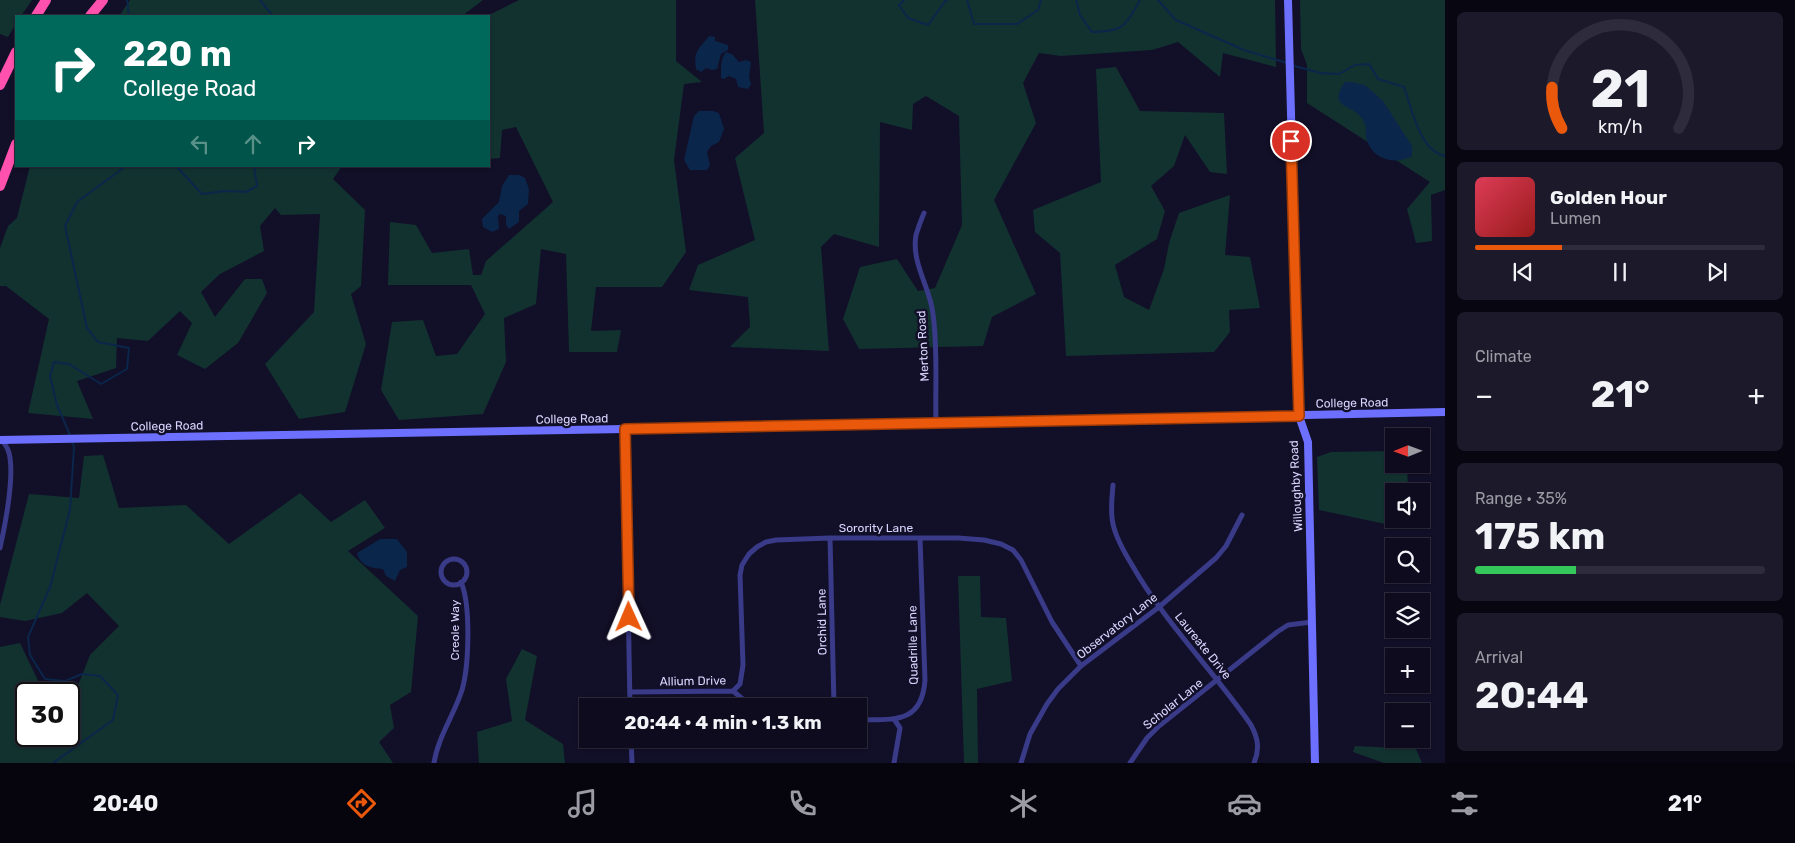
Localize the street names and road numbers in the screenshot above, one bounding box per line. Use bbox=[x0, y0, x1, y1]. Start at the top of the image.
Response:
street label: Merton Road bbox=[914, 310, 932, 382]
street label: College Road bbox=[1316, 395, 1388, 411]
street label: College Road bbox=[536, 411, 608, 427]
street label: College Road bbox=[131, 418, 203, 434]
street label: Willoughby Road bbox=[1287, 440, 1305, 532]
street label: Sorority Lane bbox=[839, 521, 914, 535]
street label: Orchid Lane bbox=[814, 588, 830, 656]
street label: Observatory Lane bbox=[1074, 590, 1160, 662]
street label: Creole Way bbox=[448, 599, 462, 660]
street label: Quadrille Lane bbox=[905, 605, 921, 685]
street label: Laureate Drive bbox=[1172, 610, 1234, 682]
street label: Allium Drive bbox=[660, 673, 727, 689]
street label: Scholar Lane bbox=[1140, 676, 1206, 732]

